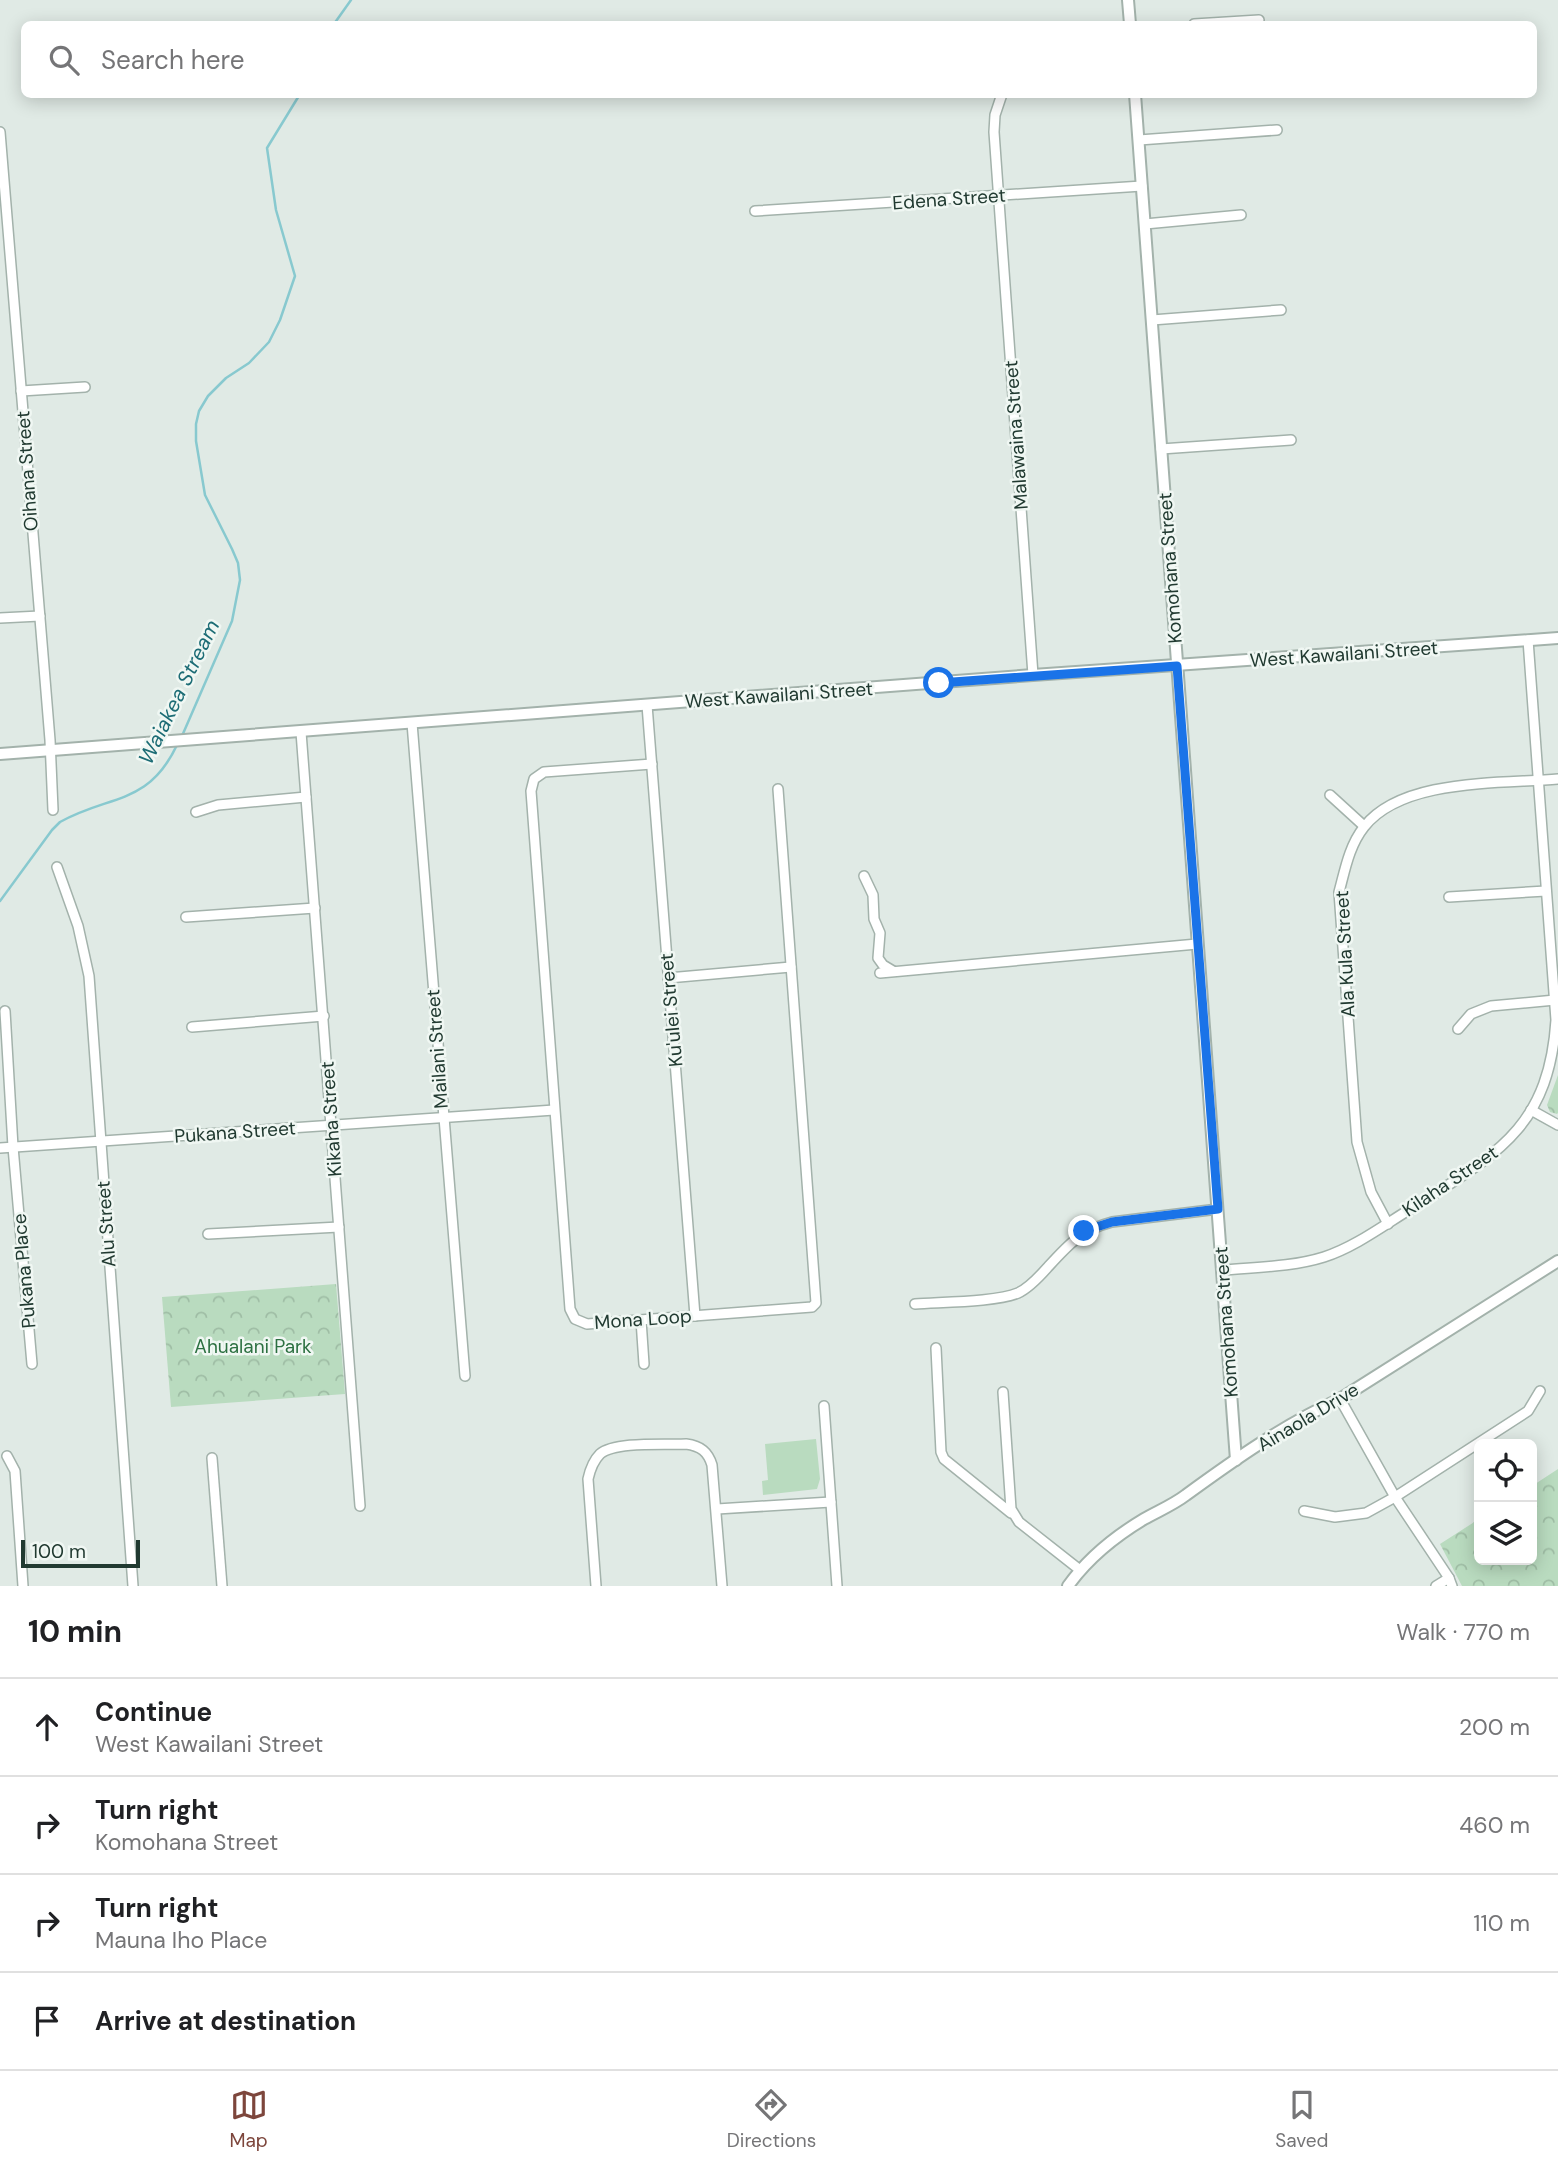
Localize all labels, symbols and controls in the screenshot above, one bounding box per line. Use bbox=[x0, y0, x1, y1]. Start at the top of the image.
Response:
search box bbox=[21, 21, 1537, 98]
icon: search bbox=[45, 41, 83, 79]
text: Search here bbox=[101, 43, 244, 77]
street label: Edena Street bbox=[891, 183, 1007, 215]
street label: Malawaina Street bbox=[998, 359, 1034, 511]
street label: Oihana Street bbox=[10, 410, 44, 532]
street label: Komohana Street bbox=[1152, 492, 1188, 644]
water label: Waiakea Stream bbox=[132, 615, 226, 769]
street label: West Kawailani Street bbox=[1249, 635, 1439, 673]
route start bbox=[923, 667, 954, 698]
street label: West Kawailani Street bbox=[684, 676, 874, 714]
street label: Ala Kula Street bbox=[1329, 890, 1361, 1018]
street label: Ku'ulei Street bbox=[654, 952, 688, 1068]
street label: Mailani Street bbox=[420, 988, 454, 1110]
street label: Kikaha Street bbox=[314, 1060, 348, 1178]
street label: Pukana Street bbox=[173, 1115, 297, 1149]
street label: Kilaha Street bbox=[1397, 1140, 1503, 1222]
street label: Alu Street bbox=[91, 1180, 121, 1268]
street label: Pukana Place bbox=[7, 1212, 41, 1330]
route end bbox=[1068, 1215, 1099, 1246]
street label: Komohana Street bbox=[1208, 1246, 1244, 1398]
street label: Mona Loop bbox=[593, 1303, 693, 1335]
park label: Ahualani Park bbox=[194, 1334, 312, 1359]
street label: Ainaola Drive bbox=[1253, 1377, 1363, 1457]
map controls bbox=[1474, 1439, 1537, 1565]
button: locate bbox=[1474, 1439, 1537, 1502]
button: layers bbox=[1474, 1502, 1537, 1565]
scale bar bbox=[21, 1537, 140, 1569]
text: 100 m bbox=[32, 1539, 86, 1564]
text: 10 min bbox=[28, 1612, 122, 1651]
text: Walk · 770 m bbox=[1396, 1617, 1530, 1647]
text: Continue bbox=[95, 1695, 212, 1729]
icon: ahead bbox=[28, 1708, 66, 1746]
text: 200 m bbox=[1459, 1712, 1530, 1742]
text: West Kawailani Street bbox=[95, 1729, 323, 1759]
text: Turn right bbox=[95, 1793, 219, 1827]
icon: right bbox=[28, 1806, 66, 1844]
text: 460 m bbox=[1459, 1810, 1530, 1840]
text: Komohana Street bbox=[95, 1827, 278, 1857]
text: Turn right bbox=[95, 1891, 219, 1925]
icon: right bbox=[28, 1904, 66, 1942]
text: 110 m bbox=[1473, 1908, 1530, 1938]
text: Mauna Iho Place bbox=[95, 1925, 267, 1955]
icon: arrive bbox=[28, 2002, 66, 2040]
text: Arrive at destination bbox=[95, 2004, 356, 2038]
tab: Map bbox=[230, 2086, 268, 2153]
tab: Directions bbox=[727, 2086, 816, 2153]
tab: Saved bbox=[1275, 2086, 1328, 2153]

